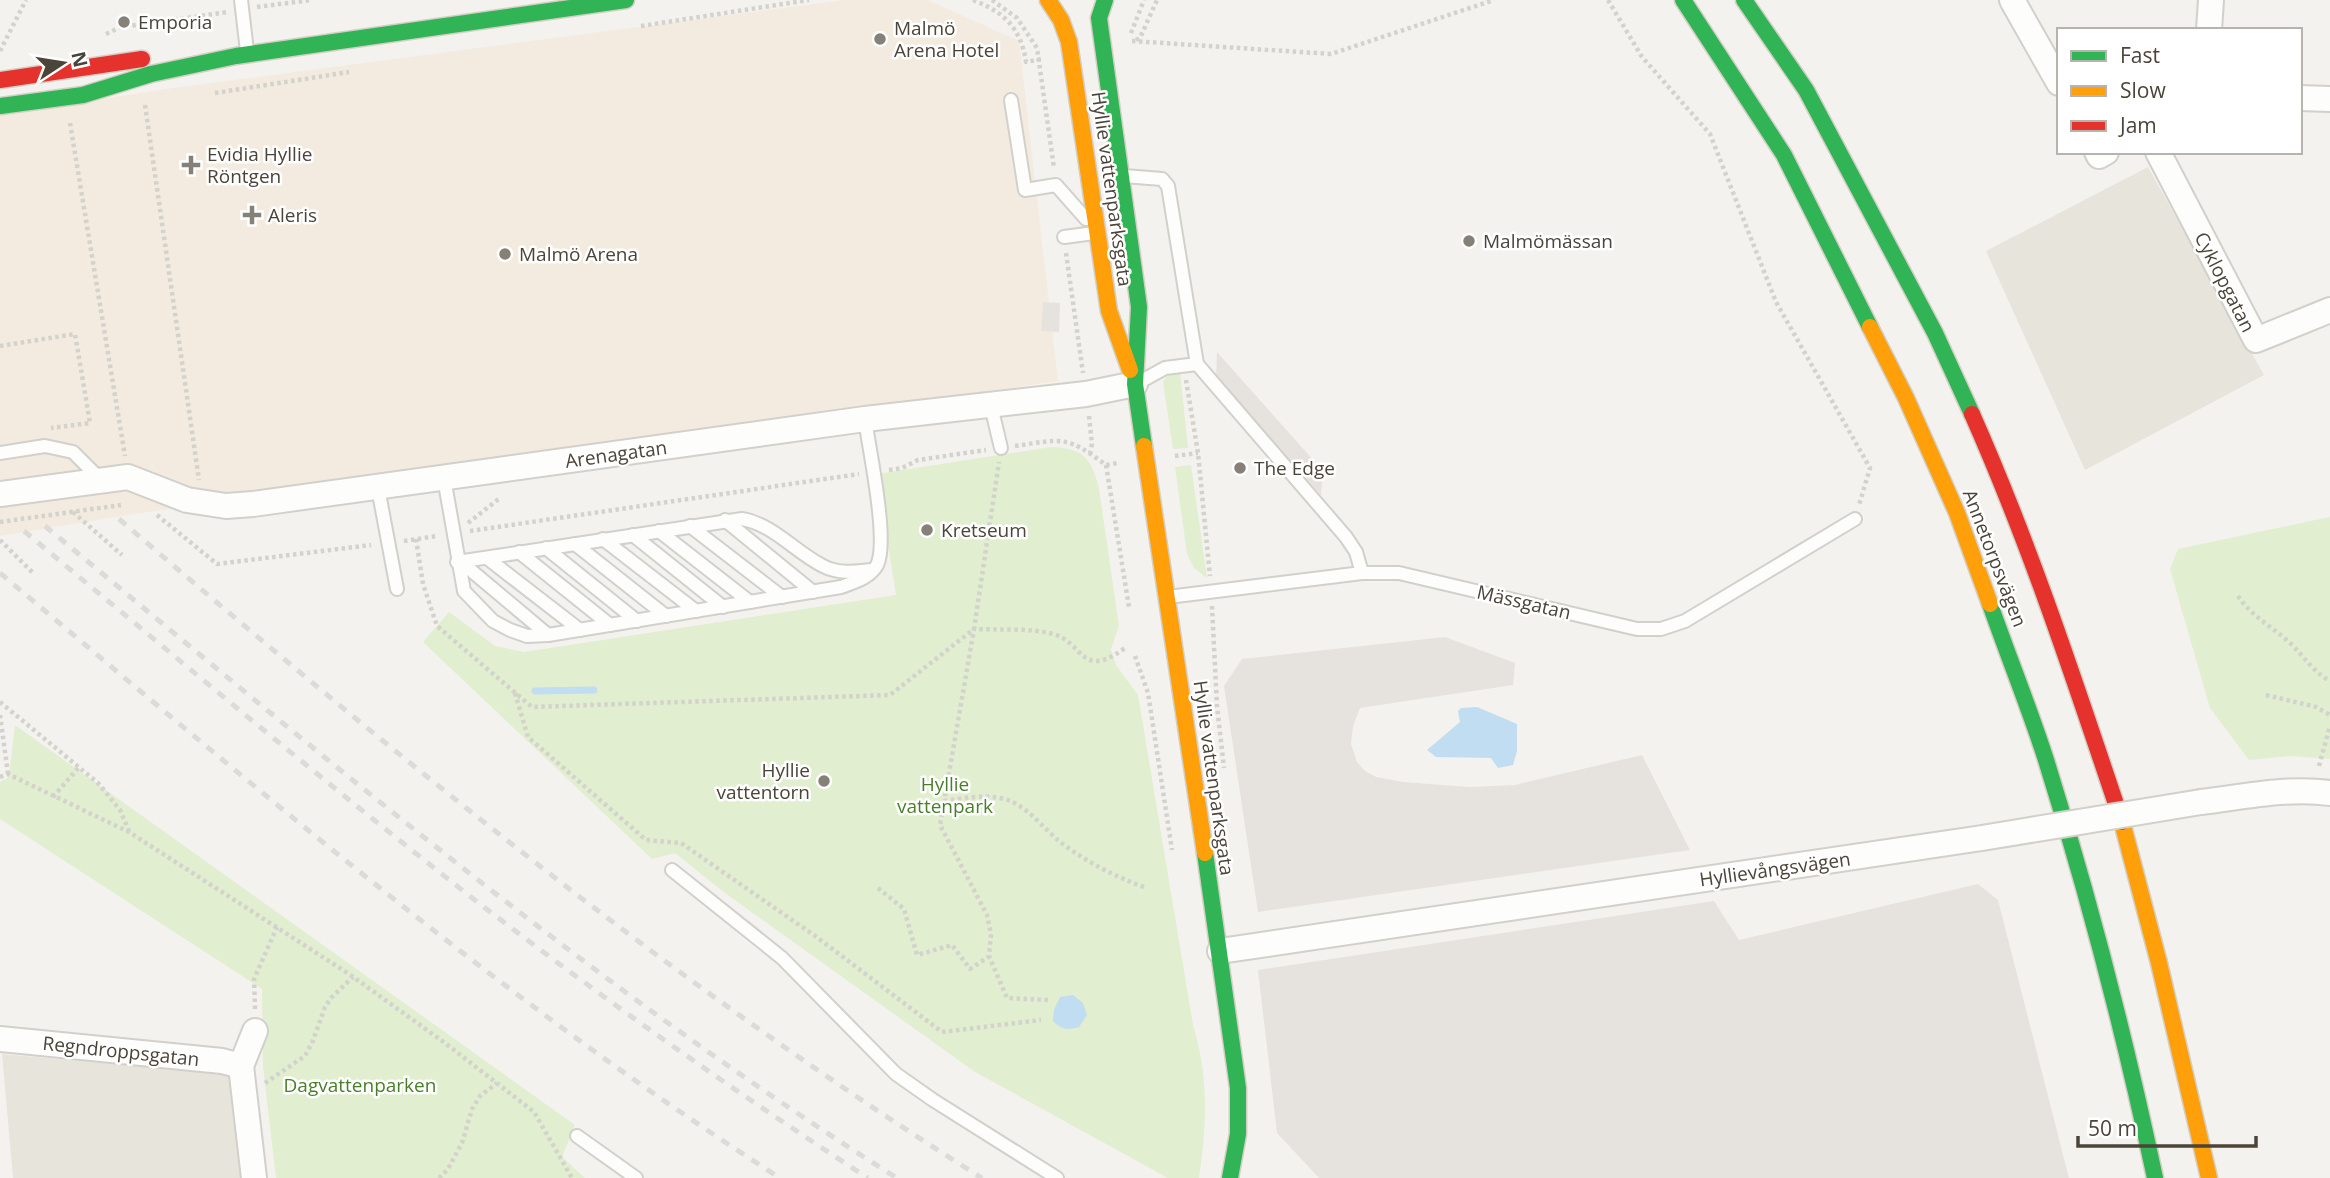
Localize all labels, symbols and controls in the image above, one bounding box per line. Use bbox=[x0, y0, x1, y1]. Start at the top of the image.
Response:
place label: Emporia bbox=[138, 9, 212, 35]
marker: Emporia bbox=[116, 14, 132, 30]
place label: Malmö Arena Hotel bbox=[894, 15, 999, 63]
north arrow bbox=[28, 28, 98, 98]
legend bbox=[2057, 28, 2302, 154]
marker: Malmö Arena Hotel bbox=[872, 31, 888, 47]
text: Fast bbox=[2120, 41, 2160, 69]
text: N bbox=[65, 49, 94, 70]
text: Slow bbox=[2120, 76, 2166, 104]
street label: Hyllie vattenparksgata bbox=[1085, 90, 1139, 288]
text: Jam bbox=[2118, 111, 2157, 139]
place label: Evidia Hyllie Röntgen bbox=[207, 141, 312, 189]
marker: Evidia Hyllie Röntgen bbox=[181, 155, 201, 175]
place label: Aleris bbox=[268, 202, 317, 228]
marker: Aleris bbox=[242, 205, 262, 225]
street label: Cyklopgatan bbox=[2189, 227, 2261, 337]
place label: Malmömässan bbox=[1483, 228, 1613, 254]
marker: Malmömässan bbox=[1461, 233, 1477, 249]
place label: Malmö Arena bbox=[519, 241, 638, 267]
marker: Malmö Arena bbox=[497, 246, 513, 262]
street label: Arenagatan bbox=[563, 434, 669, 474]
place label: The Edge bbox=[1254, 455, 1335, 481]
marker: The Edge bbox=[1232, 460, 1248, 476]
street label: Annetorpsvägen bbox=[1957, 486, 2033, 630]
place label: Kretseum bbox=[941, 517, 1027, 543]
marker: Kretseum bbox=[919, 522, 935, 538]
street label: Mässgatan bbox=[1474, 579, 1574, 625]
street label: Hyllie vattenparksgata bbox=[1187, 679, 1241, 877]
place label: Hyllie vattentorn bbox=[716, 757, 810, 805]
park label: Hyllie vattenpark bbox=[897, 771, 993, 819]
marker: Hyllie vattentorn bbox=[816, 773, 832, 789]
street label: Hyllievångsvägen bbox=[1698, 846, 1852, 892]
street label: Regndroppsgatan bbox=[41, 1030, 201, 1072]
park label: Dagvattenparken bbox=[284, 1072, 436, 1098]
scale bar bbox=[2078, 1104, 2256, 1148]
text: 50 m bbox=[2088, 1114, 2137, 1142]

